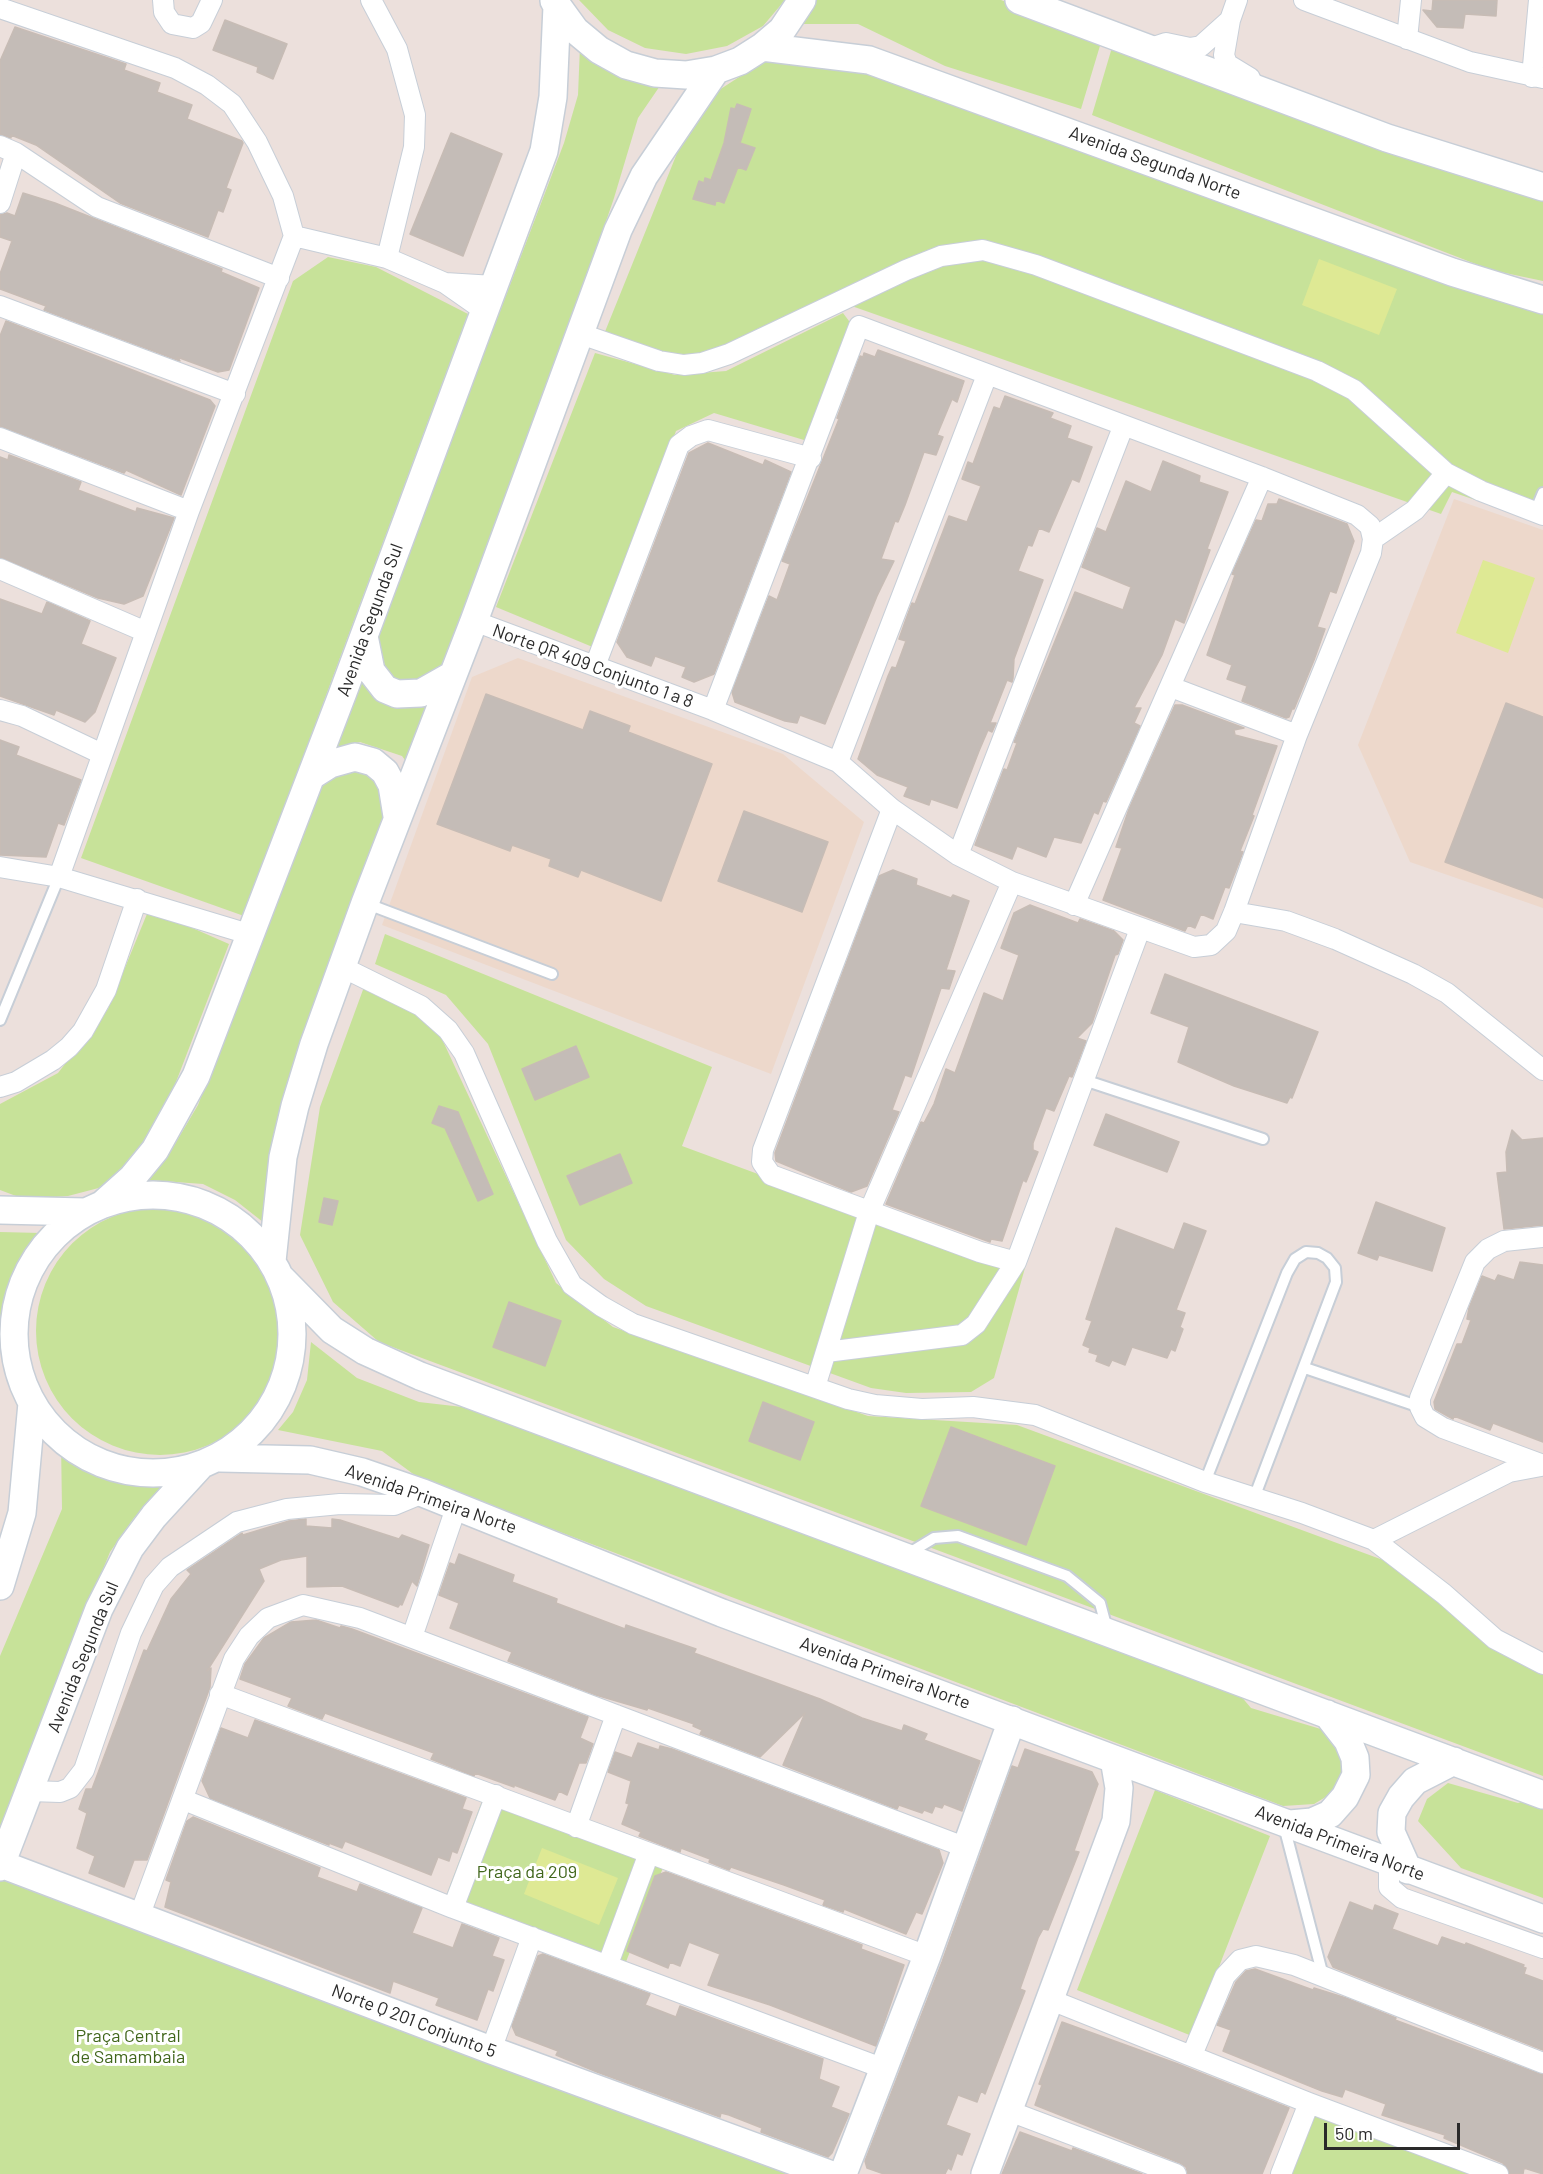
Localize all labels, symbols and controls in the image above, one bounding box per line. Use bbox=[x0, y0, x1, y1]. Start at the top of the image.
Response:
street label: Avenida Segunda Norte bbox=[1066, 122, 1244, 204]
street label: Avenida Segunda Sul bbox=[332, 541, 408, 699]
street label: Norte QR 409 Conjunto 1 a 8 bbox=[490, 620, 696, 712]
street label: Avenida Primeira Norte bbox=[342, 1460, 520, 1538]
street label: Avenida Segunda Sul bbox=[43, 1578, 123, 1736]
street label: Avenida Primeira Norte bbox=[797, 1632, 973, 1714]
street label: Avenida Primeira Norte bbox=[1252, 1801, 1428, 1885]
park label: Praça da 209 bbox=[477, 1861, 577, 1883]
street label: Norte Q 201 Conjunto 5 bbox=[329, 1980, 499, 2062]
park label: Praça Central de Samambaia bbox=[71, 2025, 185, 2068]
scale bar bbox=[1327, 2111, 1464, 2149]
text: 50 m bbox=[1335, 2122, 1373, 2144]

